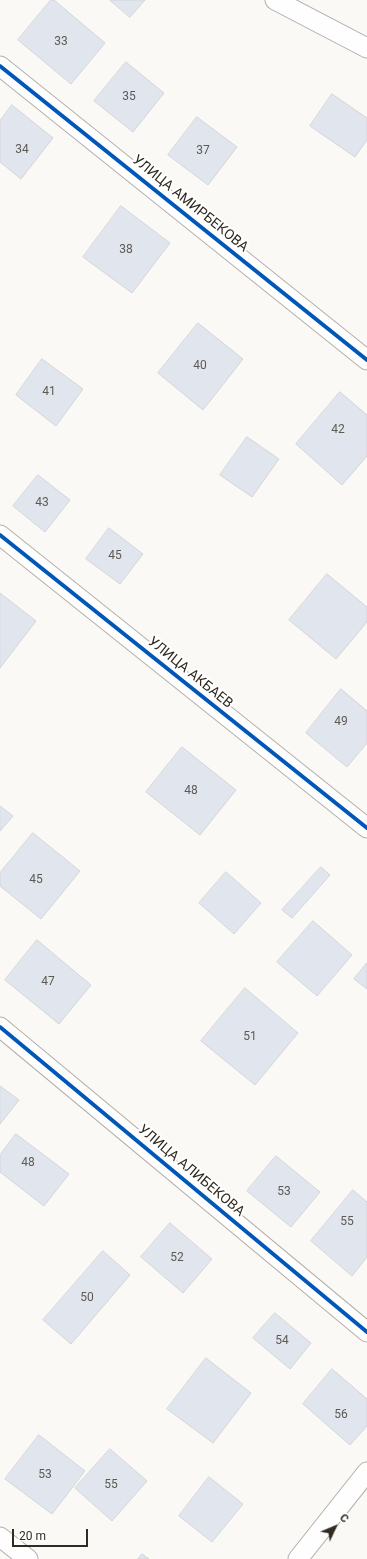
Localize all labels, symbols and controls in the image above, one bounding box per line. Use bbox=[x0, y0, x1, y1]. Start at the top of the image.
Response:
house number: 33 bbox=[54, 35, 68, 49]
house number: 35 bbox=[122, 90, 136, 104]
house number: 34 bbox=[15, 143, 29, 157]
house number: 37 bbox=[196, 144, 210, 158]
street label: УЛИЦА АМИРБЕКОВА bbox=[129, 152, 251, 256]
house number: 38 bbox=[119, 243, 133, 257]
house number: 40 bbox=[193, 359, 207, 373]
house number: 41 bbox=[42, 385, 56, 399]
house number: 42 bbox=[331, 423, 345, 437]
house number: 43 bbox=[35, 496, 49, 510]
house number: 45 bbox=[108, 549, 122, 563]
street label: УЛИЦА АКБАЕВ bbox=[144, 634, 236, 712]
house number: 49 bbox=[334, 715, 348, 729]
house number: 48 bbox=[184, 784, 198, 798]
house number: 45 bbox=[29, 873, 43, 887]
house number: 47 bbox=[41, 975, 55, 989]
house number: 51 bbox=[243, 1030, 257, 1044]
street label: УЛИЦА АЛИБЕКОВА bbox=[134, 1122, 248, 1220]
house number: 48 bbox=[21, 1156, 35, 1170]
house number: 53 bbox=[277, 1185, 291, 1199]
house number: 55 bbox=[340, 1215, 354, 1229]
house number: 52 bbox=[170, 1251, 184, 1265]
house number: 50 bbox=[80, 1291, 94, 1305]
house number: 54 bbox=[275, 1334, 289, 1348]
house number: 56 bbox=[334, 1408, 348, 1422]
house number: 53 bbox=[38, 1468, 52, 1482]
house number: 55 bbox=[104, 1478, 118, 1492]
north arrow bbox=[315, 1507, 355, 1547]
text: С bbox=[337, 1511, 351, 1525]
scale bar bbox=[14, 1521, 90, 1547]
text: 20 m bbox=[19, 1529, 46, 1543]

